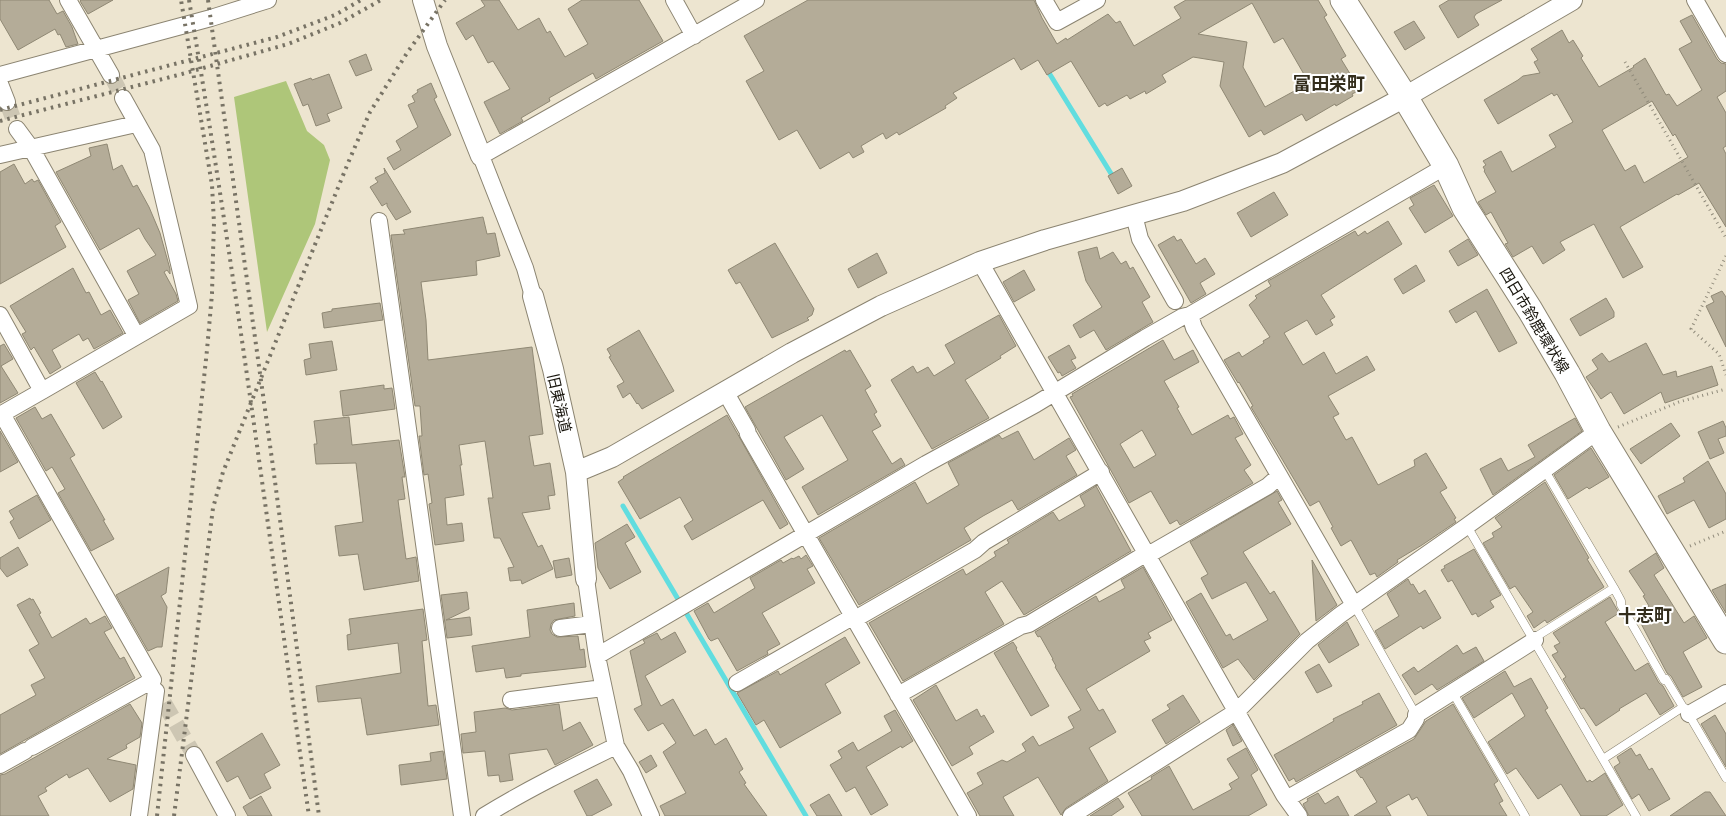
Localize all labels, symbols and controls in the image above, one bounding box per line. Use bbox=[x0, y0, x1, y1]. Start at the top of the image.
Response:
district label: 富田栄町 bbox=[1293, 71, 1365, 95]
street label: 四日市鈴鹿環状線 bbox=[1496, 263, 1574, 377]
street label: 旧東海道 bbox=[544, 372, 576, 434]
district label: 十志町 bbox=[1618, 603, 1672, 627]

